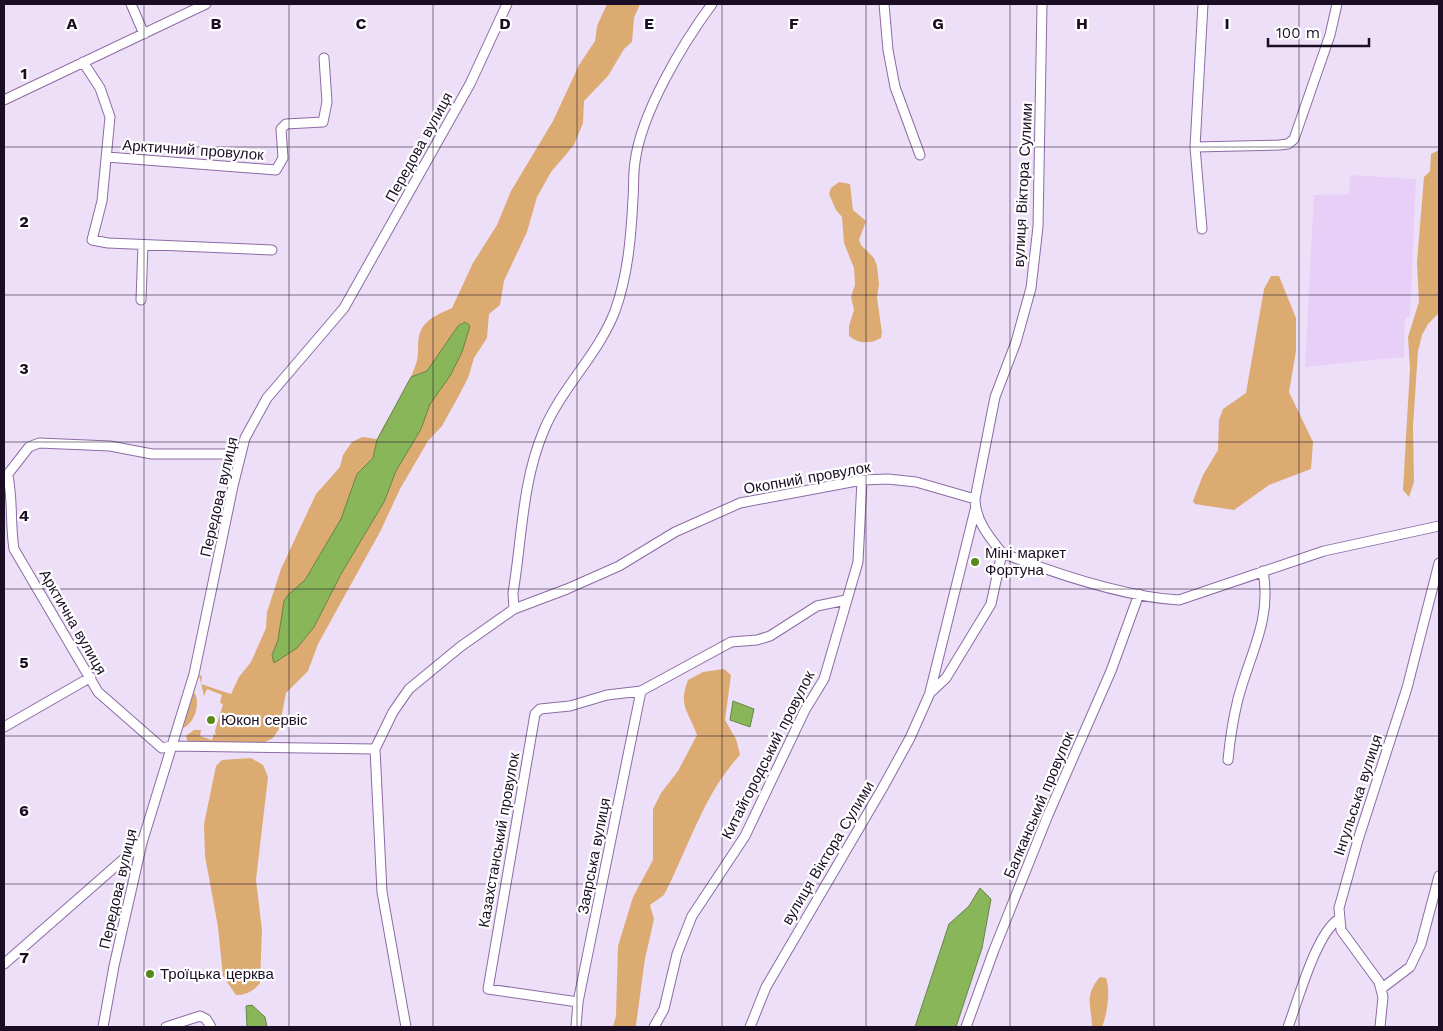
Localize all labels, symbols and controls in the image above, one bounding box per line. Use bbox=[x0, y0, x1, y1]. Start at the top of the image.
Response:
text: A bbox=[67, 14, 78, 33]
text: B bbox=[211, 14, 222, 33]
text: C bbox=[356, 14, 367, 33]
text: D bbox=[499, 14, 511, 33]
text: E bbox=[644, 14, 654, 33]
text: F bbox=[789, 14, 799, 33]
text: G bbox=[932, 14, 944, 33]
text: H bbox=[1076, 14, 1088, 33]
text: I bbox=[1224, 14, 1230, 33]
scale bar bbox=[1268, 15, 1369, 47]
text: 100 m bbox=[1276, 24, 1320, 42]
text: 1 bbox=[21, 64, 27, 83]
street label: Передова вулиця bbox=[381, 89, 457, 205]
street label: вулиця Віктора Сулими bbox=[1010, 102, 1036, 268]
street label: Арктичний провулок bbox=[122, 136, 265, 164]
text: 2 bbox=[19, 212, 29, 231]
text: 3 bbox=[19, 359, 29, 378]
street label: Передова вулиця bbox=[196, 435, 242, 559]
street label: Окопний провулок bbox=[742, 458, 872, 498]
text: 4 bbox=[19, 506, 29, 525]
place label: Міні маркет Фортуна bbox=[985, 544, 1066, 579]
marker: Міні маркет Фортуна bbox=[969, 556, 981, 568]
street label: Арктична вулиця bbox=[36, 566, 110, 678]
text: 5 bbox=[19, 653, 29, 672]
street label: Китайгородський провулок bbox=[718, 668, 819, 842]
place label: Юкон сервіс bbox=[221, 711, 308, 729]
marker: Юкон сервіс bbox=[205, 714, 217, 726]
street label: Балканський провулок bbox=[1000, 729, 1078, 881]
street label: Інгульська вулиця bbox=[1330, 732, 1386, 858]
street label: Казахстанський провулок bbox=[475, 751, 523, 929]
street label: вулиця Віктора Сулими bbox=[778, 778, 878, 928]
street label: Заярська вулиця bbox=[574, 796, 614, 916]
text: 6 bbox=[19, 801, 29, 820]
street label: Передова вулиця bbox=[95, 827, 141, 951]
text: 7 bbox=[19, 948, 29, 967]
place label: Троїцька церква bbox=[160, 965, 274, 983]
marker: Троїцька церква bbox=[144, 968, 156, 980]

